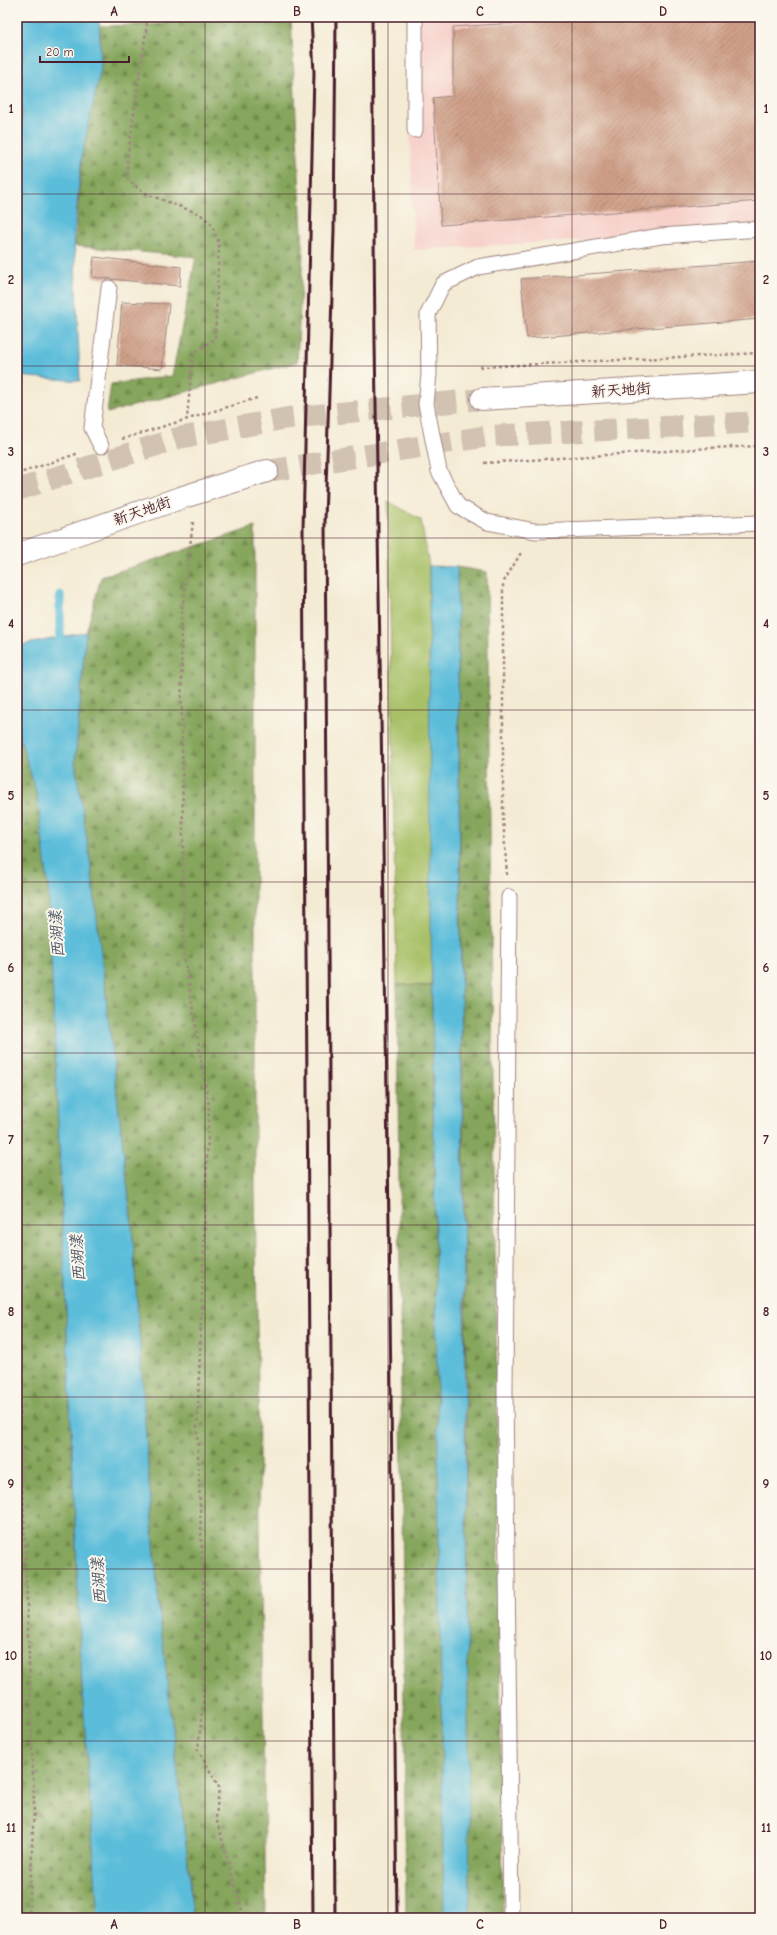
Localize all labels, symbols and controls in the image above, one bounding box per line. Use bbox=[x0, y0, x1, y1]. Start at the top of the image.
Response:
text: A bbox=[110, 4, 118, 19]
text: B bbox=[293, 4, 301, 19]
text: C bbox=[476, 4, 484, 19]
text: D bbox=[659, 4, 667, 19]
scale bar bbox=[40, 38, 129, 64]
text: 20 m bbox=[46, 45, 74, 59]
text: 1 bbox=[8, 101, 14, 116]
text: 1 bbox=[763, 101, 769, 116]
text: 2 bbox=[8, 272, 14, 287]
text: 2 bbox=[763, 272, 769, 287]
street label: 新天地街 bbox=[590, 379, 652, 401]
text: 3 bbox=[8, 444, 14, 459]
text: 3 bbox=[763, 444, 769, 459]
street label: 新天地街 bbox=[111, 493, 173, 529]
text: 4 bbox=[8, 616, 14, 631]
text: 4 bbox=[763, 616, 769, 631]
text: 5 bbox=[8, 788, 15, 803]
text: 5 bbox=[763, 788, 770, 803]
water label: 西湖漾 bbox=[46, 908, 68, 959]
text: 6 bbox=[8, 960, 15, 975]
text: 6 bbox=[763, 960, 770, 975]
text: 7 bbox=[8, 1132, 14, 1147]
text: 7 bbox=[763, 1132, 769, 1147]
water label: 西湖漾 bbox=[67, 1232, 89, 1283]
text: 8 bbox=[8, 1304, 14, 1319]
text: 8 bbox=[763, 1304, 769, 1319]
text: 9 bbox=[8, 1476, 15, 1491]
text: 9 bbox=[763, 1476, 770, 1491]
water label: 西湖漾 bbox=[88, 1555, 110, 1606]
text: 10 bbox=[5, 1648, 17, 1663]
text: 10 bbox=[760, 1648, 772, 1663]
text: 11 bbox=[6, 1820, 16, 1835]
text: 11 bbox=[761, 1820, 771, 1835]
text: A bbox=[110, 1917, 118, 1932]
text: B bbox=[293, 1917, 301, 1932]
text: C bbox=[476, 1917, 484, 1932]
text: D bbox=[659, 1917, 667, 1932]

